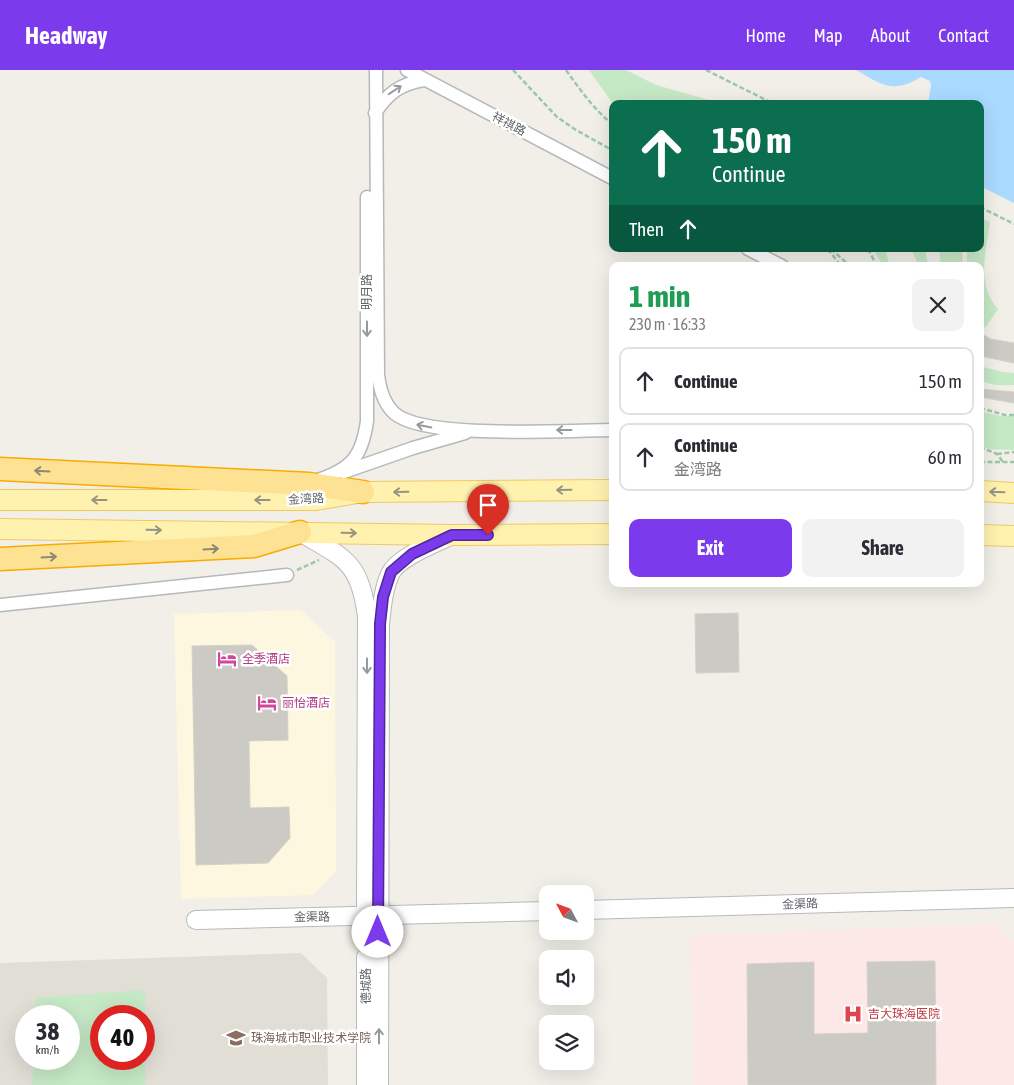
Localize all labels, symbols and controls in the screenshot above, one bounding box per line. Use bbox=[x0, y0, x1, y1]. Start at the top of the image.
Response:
text: Headway bbox=[25, 22, 108, 49]
text: Home bbox=[746, 25, 786, 46]
text: Map bbox=[814, 25, 843, 46]
text: About bbox=[871, 25, 910, 46]
text: Contact bbox=[938, 25, 989, 46]
one-way arrow bbox=[388, 85, 402, 95]
street label: 祥祺路 bbox=[490, 109, 528, 139]
icon: ahead bbox=[629, 120, 694, 185]
text: 150 m bbox=[712, 120, 791, 160]
text: Continue bbox=[712, 161, 786, 187]
icon: ahead bbox=[674, 215, 702, 243]
text: Then bbox=[629, 218, 664, 240]
street label: 明月路 bbox=[360, 274, 374, 310]
text: 1 min bbox=[629, 279, 690, 313]
button: close bbox=[912, 279, 964, 331]
text: 230 m · 16:33 bbox=[629, 315, 706, 333]
one-way arrow bbox=[362, 320, 372, 336]
icon: ahead bbox=[631, 367, 659, 395]
text: Continue bbox=[674, 370, 738, 392]
text: 150 m bbox=[919, 370, 962, 392]
one-way arrow bbox=[416, 420, 432, 430]
one-way arrow bbox=[556, 425, 572, 435]
text: Continue bbox=[674, 434, 738, 456]
icon: ahead bbox=[631, 443, 659, 471]
text: 60 m bbox=[928, 446, 962, 468]
text: 金湾路 bbox=[674, 460, 722, 478]
one-way arrow bbox=[34, 466, 50, 475]
pin bbox=[467, 484, 509, 535]
one-way arrow bbox=[556, 485, 572, 495]
one-way arrow bbox=[394, 487, 410, 497]
one-way arrow bbox=[989, 487, 1006, 497]
street label: 金湾路 bbox=[288, 491, 324, 507]
icon: arrive bbox=[474, 491, 502, 519]
one-way arrow bbox=[92, 495, 108, 505]
one-way arrow bbox=[254, 495, 270, 505]
button: Exit bbox=[629, 519, 792, 577]
button: Share bbox=[802, 519, 964, 577]
one-way arrow bbox=[145, 525, 161, 535]
one-way arrow bbox=[340, 528, 357, 538]
one-way arrow bbox=[203, 544, 219, 553]
one-way arrow bbox=[40, 552, 56, 562]
hotel icon: 全季酒店 bbox=[216, 648, 238, 670]
place label: 全季酒店 bbox=[242, 652, 290, 666]
one-way arrow bbox=[362, 658, 372, 674]
hotel icon: 丽怡酒店 bbox=[256, 692, 278, 714]
place label: 丽怡酒店 bbox=[282, 696, 330, 710]
north arrow bbox=[539, 885, 594, 940]
map controls bbox=[539, 885, 594, 1070]
street label: 金渠路 bbox=[782, 896, 818, 912]
position arrow bbox=[351, 905, 403, 957]
street label: 金渠路 bbox=[294, 910, 330, 924]
button: sound bbox=[539, 950, 594, 1005]
street label: 德城路 bbox=[359, 968, 373, 1004]
hospital icon: 吉大珠海医院 bbox=[842, 1003, 864, 1025]
speed limit sign: 40 bbox=[90, 1005, 155, 1070]
place label: 吉大珠海医院 bbox=[868, 1007, 940, 1021]
button: layers bbox=[539, 1015, 594, 1070]
text: 38 bbox=[36, 1017, 59, 1045]
school or university icon: 珠海城市职业技术学院 bbox=[225, 1027, 247, 1049]
one-way arrow bbox=[374, 1029, 384, 1045]
place label: 珠海城市职业技术学院 bbox=[251, 1031, 371, 1045]
text: km/h bbox=[36, 1043, 59, 1057]

